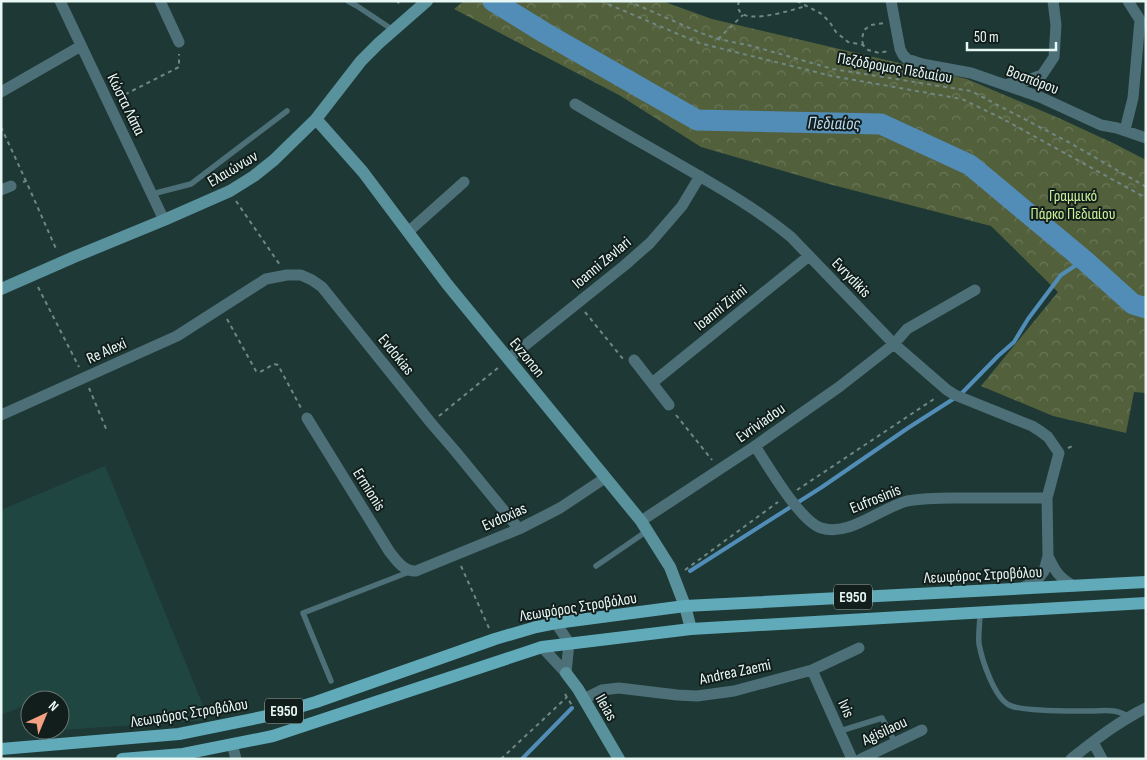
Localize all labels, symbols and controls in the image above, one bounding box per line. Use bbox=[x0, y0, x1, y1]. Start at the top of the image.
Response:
scale bar bbox=[967, 20, 1056, 52]
text: 50 m bbox=[974, 28, 999, 47]
street label: Πεζόδρομος Πεδιαίου bbox=[836, 49, 954, 88]
street label: Βοσπόρου bbox=[1004, 62, 1061, 99]
street label: Κώστα Λάπα bbox=[103, 71, 149, 139]
water label: Πεδιαίος bbox=[807, 113, 861, 134]
street label: Ελαιώνων bbox=[204, 147, 261, 192]
park label: Γραμμικό Πάρκο Πεδιαίου bbox=[1031, 187, 1115, 224]
street label: Ioanni Zevlari bbox=[569, 233, 635, 293]
street label: Evrydikis bbox=[827, 254, 875, 302]
street label: Ioanni Zirini bbox=[691, 281, 751, 335]
street label: Evdokias bbox=[374, 331, 418, 379]
street label: Re Alexi bbox=[84, 334, 129, 368]
street label: Evzonon bbox=[505, 334, 548, 382]
street label: Evriviadou bbox=[733, 399, 789, 447]
street label: Ermionis bbox=[348, 465, 389, 515]
street label: Eufrosinis bbox=[847, 481, 904, 518]
street label: Evdoxias bbox=[479, 499, 530, 536]
street label: Λεωφόρος Στροβόλου bbox=[922, 563, 1043, 588]
road number: E950 bbox=[834, 584, 872, 610]
street label: Λεωφόρος Στροβόλου bbox=[517, 589, 638, 626]
street label: Andrea Zaemi bbox=[697, 656, 773, 689]
north arrow bbox=[20, 690, 70, 740]
street label: Ileias bbox=[591, 691, 621, 725]
street label: Λεωφόρος Στροβόλου bbox=[128, 695, 249, 732]
street label: Ivis bbox=[833, 696, 858, 721]
text: N bbox=[45, 697, 62, 715]
road number: E950 bbox=[265, 698, 303, 724]
street label: Agisilaou bbox=[858, 713, 910, 750]

